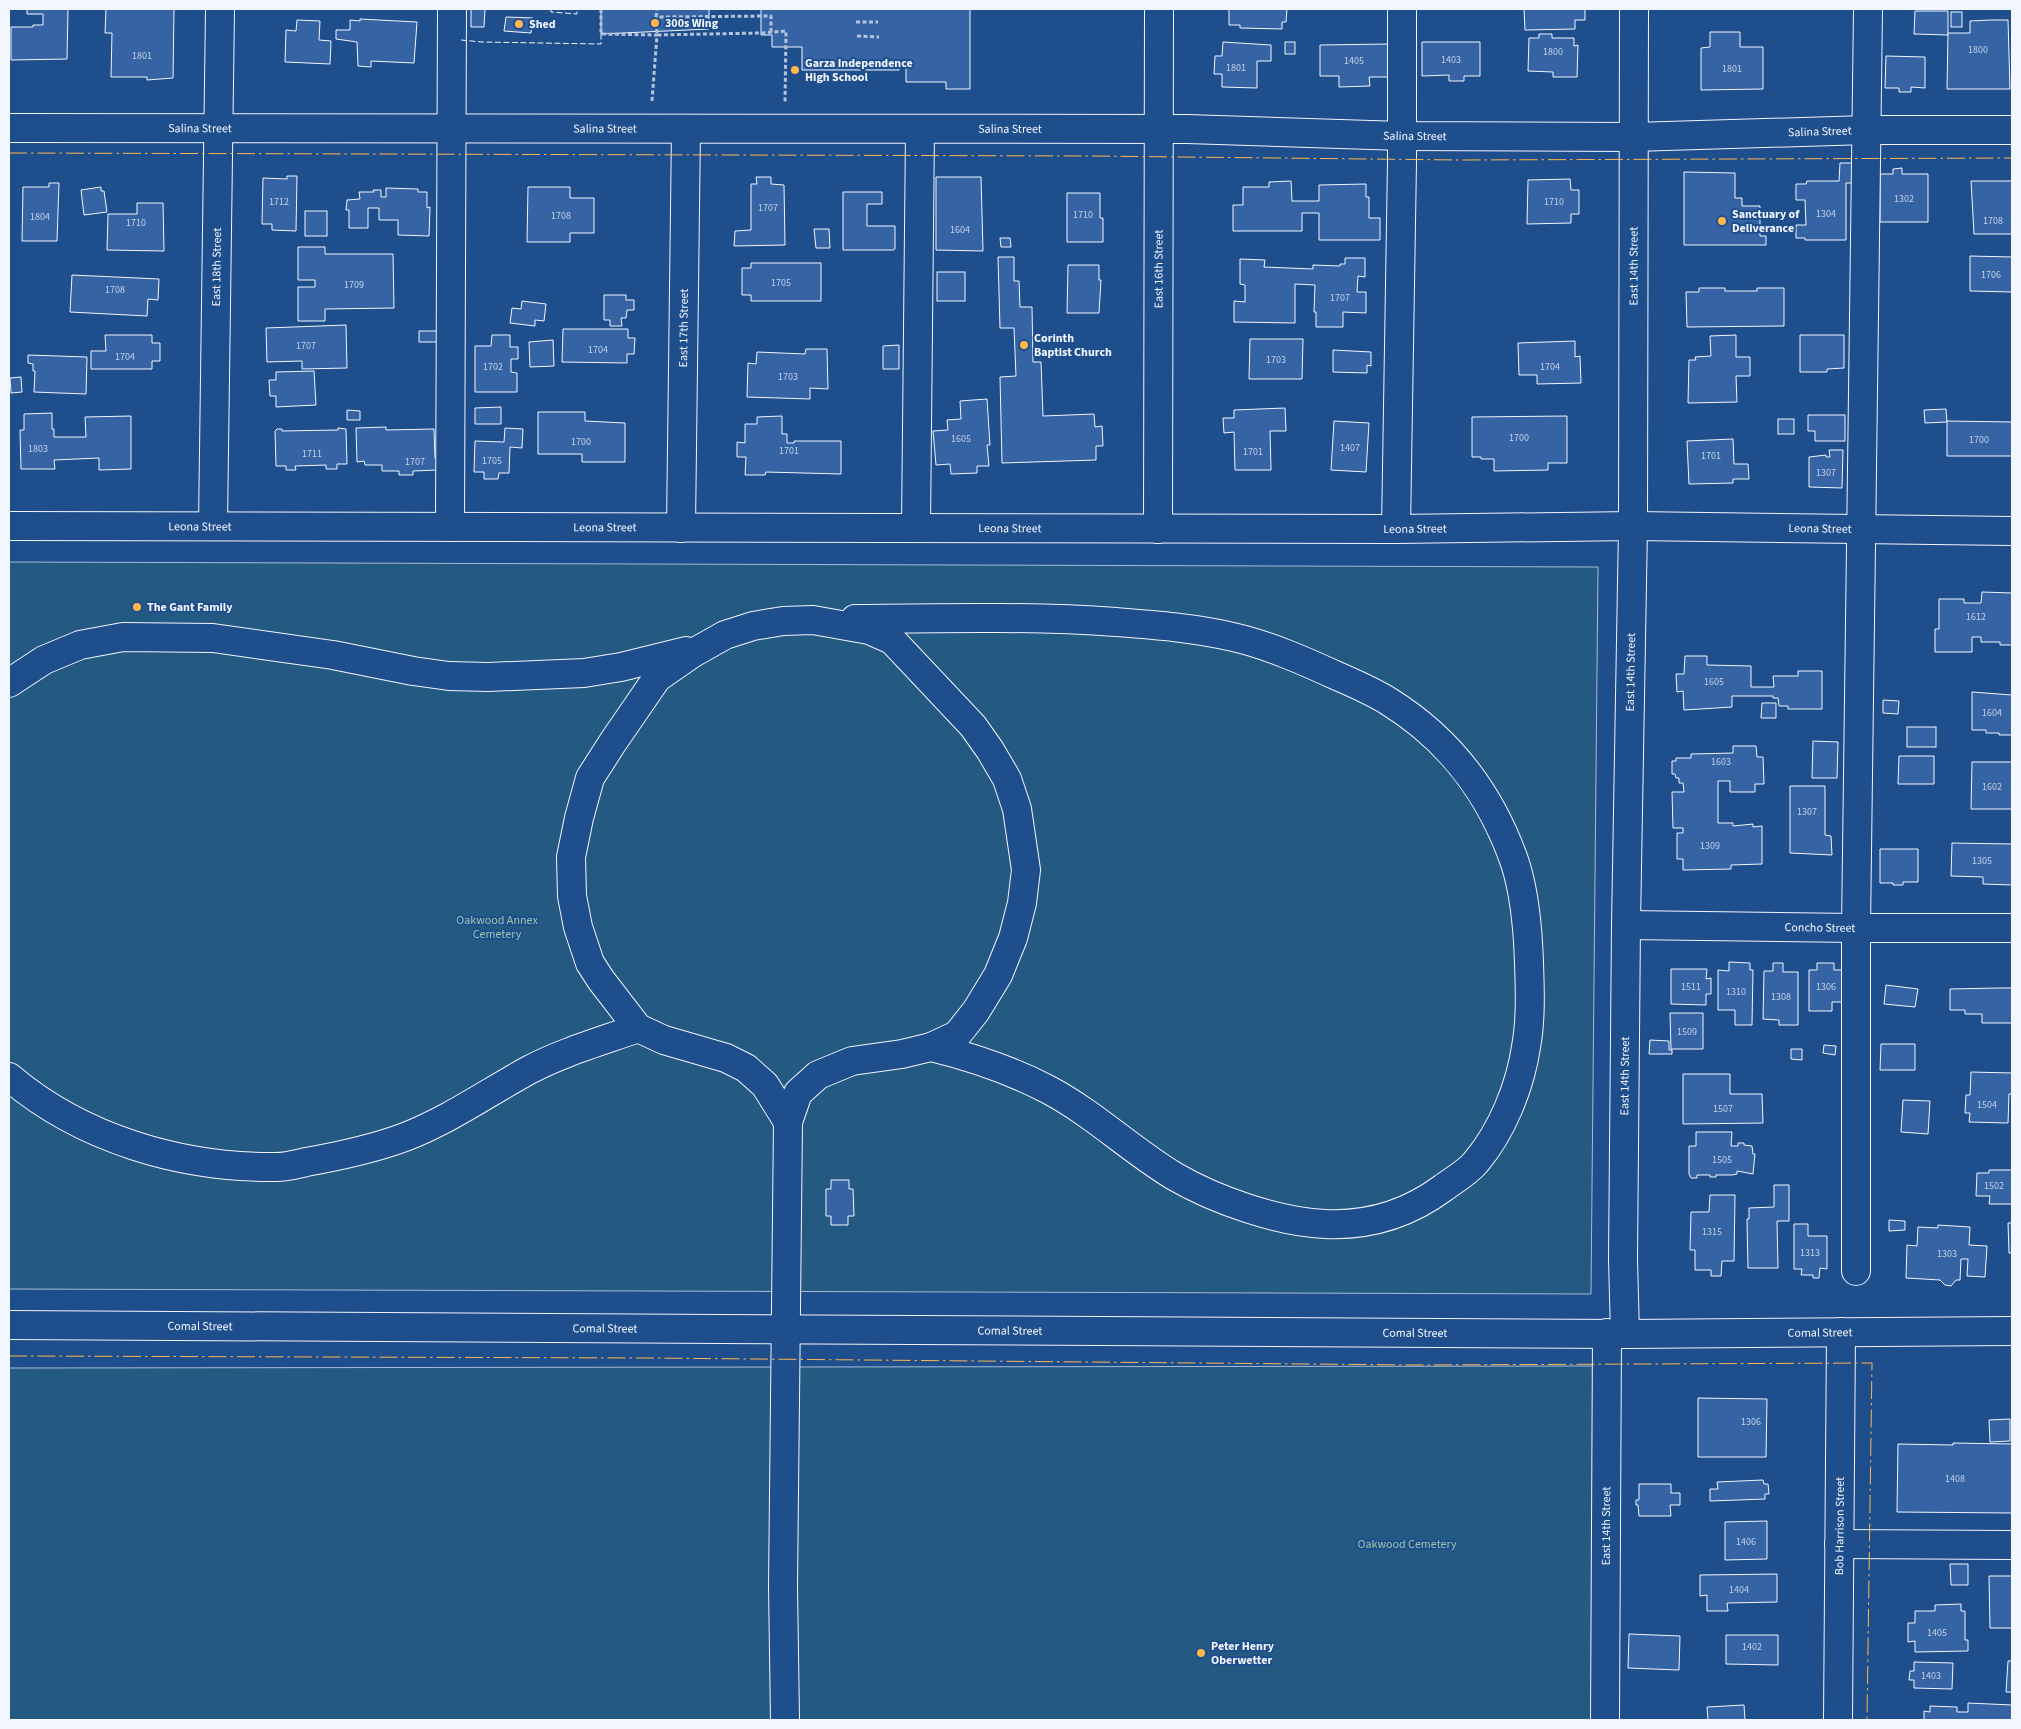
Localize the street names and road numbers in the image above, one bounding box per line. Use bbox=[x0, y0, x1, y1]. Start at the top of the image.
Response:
street label: Salina Street bbox=[168, 120, 232, 137]
street label: Salina Street bbox=[573, 120, 637, 138]
street label: Salina Street bbox=[978, 121, 1042, 138]
street label: Salina Street bbox=[1788, 122, 1852, 141]
street label: Salina Street bbox=[1383, 127, 1447, 145]
street label: East 14th Street bbox=[1625, 227, 1643, 305]
street label: East 18th Street bbox=[208, 228, 226, 306]
street label: East 16th Street bbox=[1150, 230, 1168, 308]
street label: East 17th Street bbox=[675, 289, 693, 367]
street label: Leona Street bbox=[168, 518, 232, 535]
street label: Leona Street bbox=[573, 519, 637, 536]
street label: Leona Street bbox=[978, 520, 1042, 537]
street label: Leona Street bbox=[1383, 520, 1447, 538]
street label: Leona Street bbox=[1788, 520, 1852, 538]
street label: East 14th Street bbox=[1622, 633, 1640, 712]
street label: Concho Street bbox=[1784, 919, 1856, 937]
street label: East 14th Street bbox=[1616, 1037, 1634, 1115]
street label: Comal Street bbox=[167, 1318, 233, 1335]
street label: Comal Street bbox=[572, 1320, 638, 1338]
street label: Comal Street bbox=[977, 1322, 1043, 1340]
street label: Comal Street bbox=[1787, 1324, 1853, 1342]
street label: Comal Street bbox=[1382, 1325, 1447, 1342]
street label: Bob Harrison Street bbox=[1831, 1477, 1849, 1575]
street label: East 14th Street bbox=[1598, 1487, 1615, 1565]

